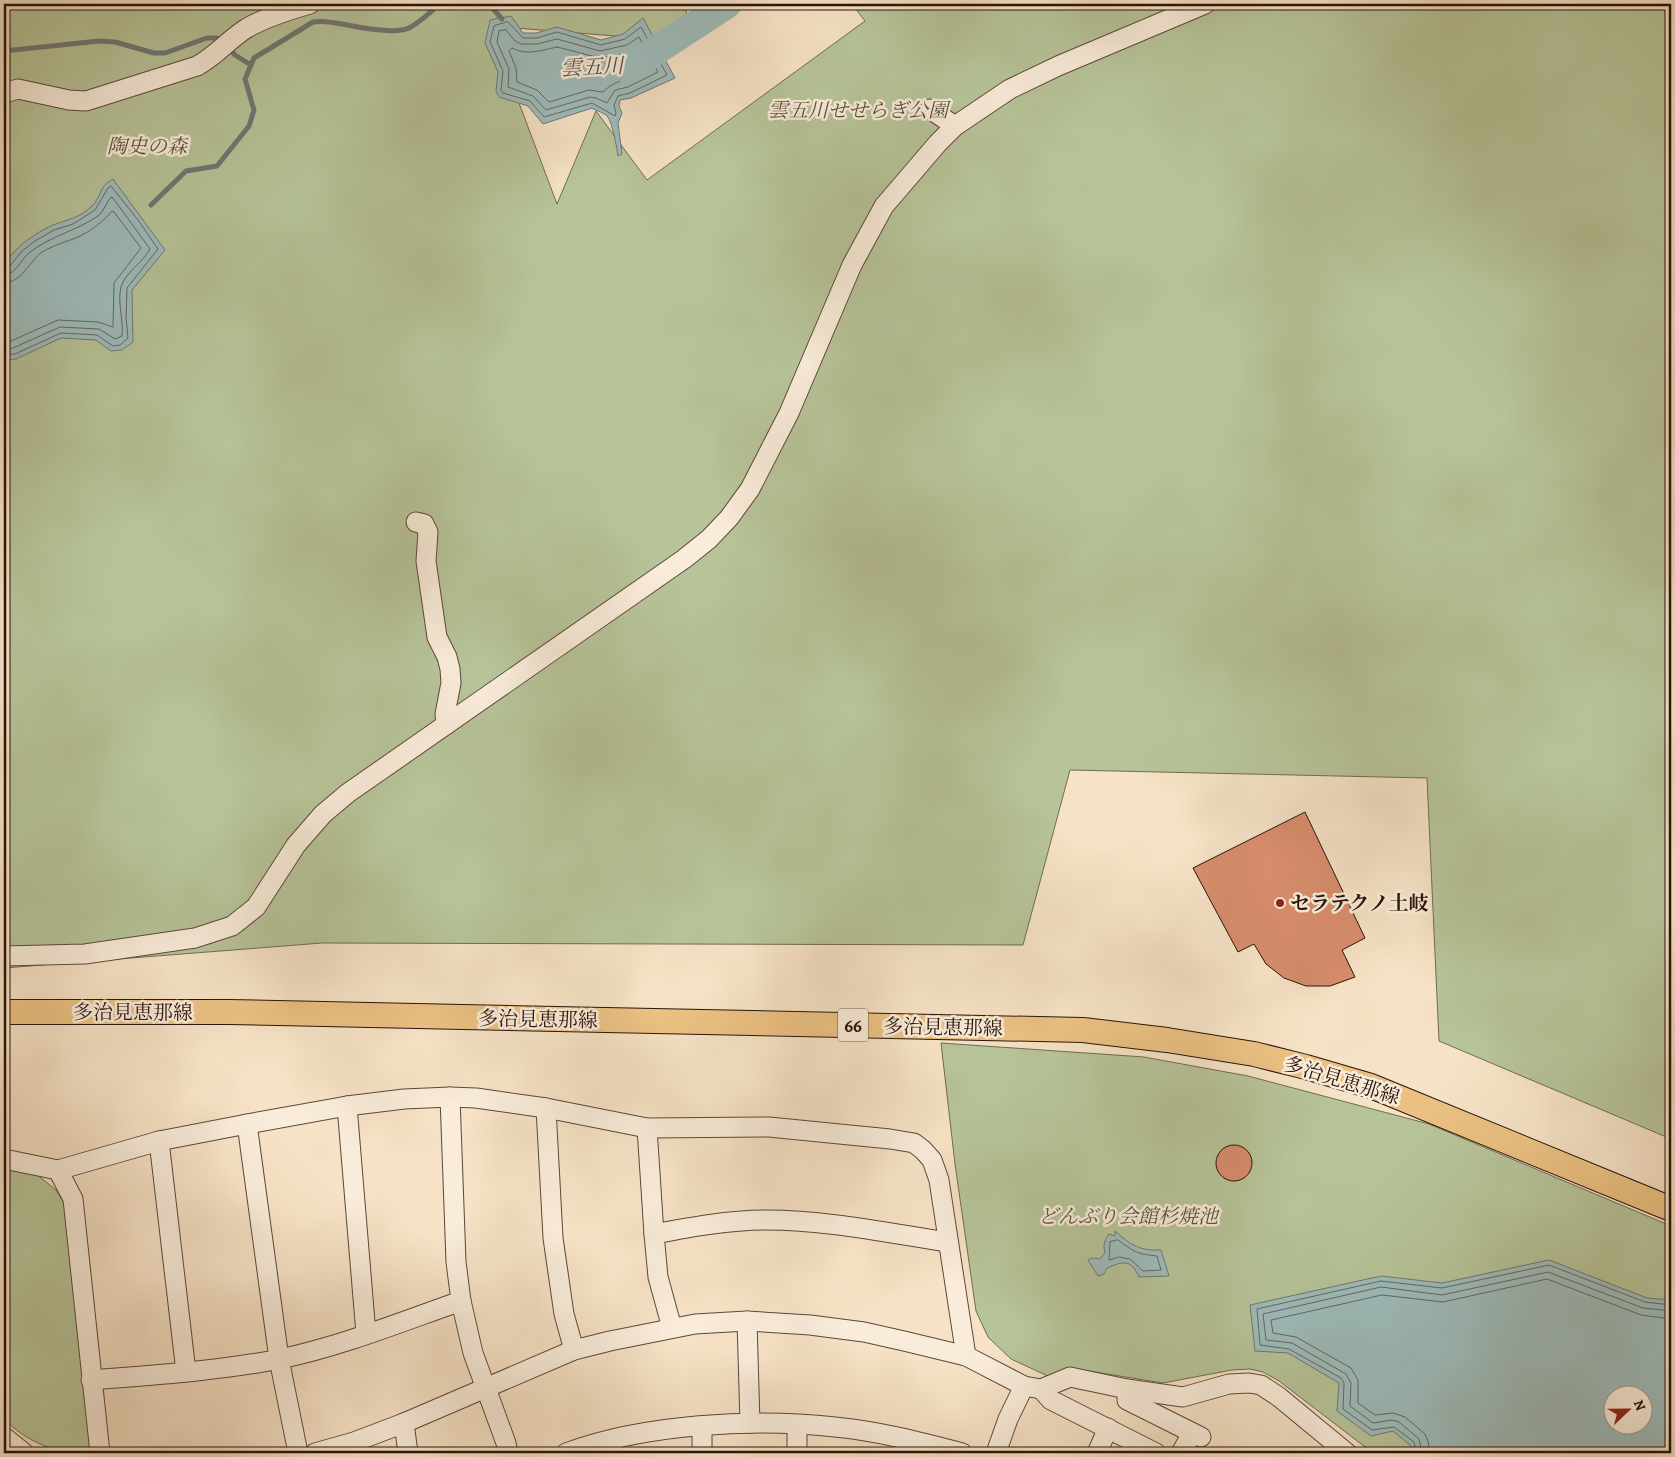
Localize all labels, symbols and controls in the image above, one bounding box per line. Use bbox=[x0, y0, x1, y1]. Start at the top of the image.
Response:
water label: 雲五川 bbox=[560, 51, 626, 83]
park label: 雲五川せせらぎ公園 bbox=[768, 97, 951, 124]
park label: 陶史の森 bbox=[107, 133, 189, 160]
place label: セラテクノ土岐 bbox=[1290, 890, 1429, 917]
marker: セラテクノ土岐 bbox=[1274, 897, 1286, 909]
street label: 多治見恵那線 bbox=[73, 999, 193, 1026]
street label: 多治見恵那線 bbox=[478, 1005, 598, 1034]
road number: 66 bbox=[838, 1008, 868, 1042]
street label: 多治見恵那線 bbox=[883, 1013, 1003, 1042]
street label: 多治見恵那線 bbox=[1281, 1050, 1403, 1111]
park label: どんぶり会館杉焼池 bbox=[1038, 1203, 1220, 1230]
north arrow bbox=[1602, 1384, 1652, 1434]
text: N bbox=[1629, 1397, 1650, 1414]

